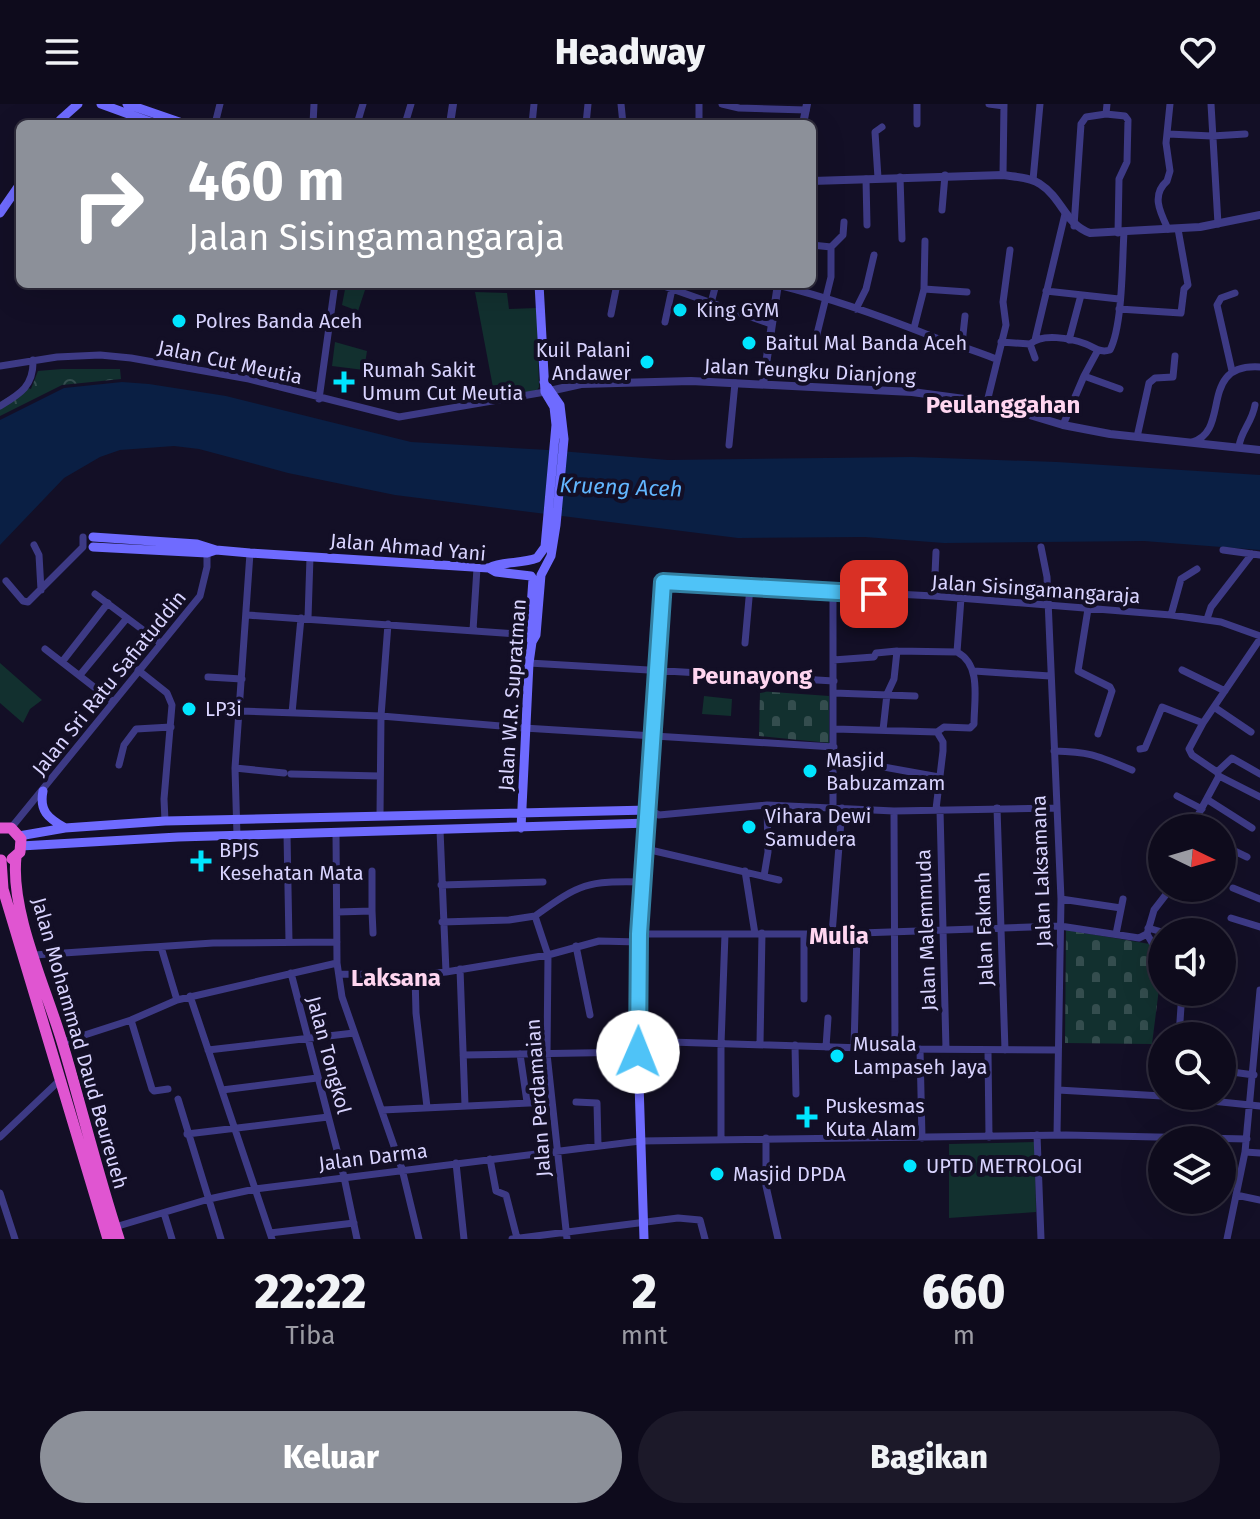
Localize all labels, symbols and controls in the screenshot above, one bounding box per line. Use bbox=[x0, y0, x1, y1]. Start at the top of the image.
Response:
icon: menu bbox=[40, 30, 84, 74]
text: Headway bbox=[555, 30, 705, 74]
icon: heart bbox=[1176, 30, 1220, 74]
text: 460 m bbox=[188, 148, 345, 215]
icon: right bbox=[56, 152, 160, 256]
text: Jalan Sisingamangaraja bbox=[188, 216, 565, 260]
place label: King GYM bbox=[696, 298, 779, 322]
marker: King GYM bbox=[671, 301, 689, 319]
place label: Polres Banda Aceh bbox=[195, 309, 362, 333]
marker: Polres Banda Aceh bbox=[170, 312, 188, 330]
place label: Baitul Mal Banda Aceh bbox=[765, 331, 967, 355]
marker: Baitul Mal Banda Aceh bbox=[740, 334, 758, 352]
street label: Jalan Cut Meutia bbox=[155, 335, 305, 389]
place label: Kuil Palani Andawer bbox=[536, 338, 631, 385]
marker: Kuil Palani Andawer bbox=[638, 353, 656, 371]
street label: Jalan Teungku Dianjong bbox=[704, 353, 917, 389]
place label: Rumah Sakit Umum Cut Meutia bbox=[362, 358, 523, 405]
marker: Rumah Sakit Umum Cut Meutia bbox=[333, 371, 355, 393]
district label: Peulanggahan bbox=[926, 391, 1080, 419]
water label: Krueng Aceh bbox=[559, 471, 683, 503]
street label: Jalan Ahmad Yani bbox=[329, 528, 487, 566]
pin bbox=[840, 560, 908, 628]
street label: Jalan Sisingamangaraja bbox=[931, 570, 1141, 608]
icon: arrive bbox=[852, 572, 896, 616]
street label: Jalan Sri Ratu Safiatuddin bbox=[27, 586, 191, 780]
street label: Jalan W.R. Supratman bbox=[493, 598, 531, 792]
district label: Peunayong bbox=[692, 662, 813, 690]
place label: LP3i bbox=[205, 697, 242, 721]
marker: LP3i bbox=[180, 700, 198, 718]
place label: Masjid Babuzamzam bbox=[826, 748, 945, 795]
marker: Masjid Babuzamzam bbox=[801, 762, 819, 780]
street label: Jalan Laksamana bbox=[1026, 795, 1056, 947]
place label: Vihara Dewi Samudera bbox=[765, 804, 871, 851]
north arrow bbox=[1148, 814, 1236, 902]
map controls bbox=[1148, 814, 1236, 1214]
marker: Vihara Dewi Samudera bbox=[740, 818, 758, 836]
place label: BPJS Kesehatan Mata bbox=[219, 838, 364, 885]
street label: Jalan Malemmuda bbox=[911, 849, 941, 1011]
marker: BPJS Kesehatan Mata bbox=[190, 850, 212, 872]
street label: Jalan Faknah bbox=[970, 871, 998, 987]
street label: Jalan Mohammad Daud Beureueh bbox=[27, 894, 133, 1192]
button: sound bbox=[1148, 918, 1236, 1006]
district label: Mulia bbox=[809, 922, 869, 950]
district label: Laksana bbox=[351, 964, 441, 992]
street label: Jalan Tongkol bbox=[302, 993, 356, 1117]
position arrow bbox=[596, 1010, 680, 1094]
street label: Jalan Perdamaian bbox=[520, 1018, 556, 1178]
button: search bbox=[1148, 1022, 1236, 1110]
place label: Musala Lampaseh Jaya bbox=[853, 1032, 987, 1079]
marker: Musala Lampaseh Jaya bbox=[828, 1047, 846, 1065]
place label: Puskesmas Kuta Alam bbox=[825, 1094, 925, 1141]
marker: Puskesmas Kuta Alam bbox=[796, 1106, 818, 1128]
button: layers bbox=[1148, 1126, 1236, 1214]
street label: Jalan Darma bbox=[317, 1138, 429, 1176]
place label: UPTD METROLOGI bbox=[926, 1154, 1083, 1178]
marker: UPTD METROLOGI bbox=[901, 1157, 919, 1175]
place label: Masjid DPDA bbox=[733, 1162, 846, 1186]
marker: Masjid DPDA bbox=[708, 1165, 726, 1183]
text: 22:22 bbox=[254, 1263, 366, 1321]
text: 2 bbox=[632, 1263, 657, 1321]
text: 660 bbox=[922, 1263, 1006, 1321]
text: Tiba bbox=[285, 1320, 335, 1351]
text: mnt bbox=[621, 1320, 668, 1351]
text: m bbox=[953, 1320, 975, 1351]
button: Keluar bbox=[40, 1411, 622, 1503]
button: Bagikan bbox=[638, 1411, 1220, 1503]

